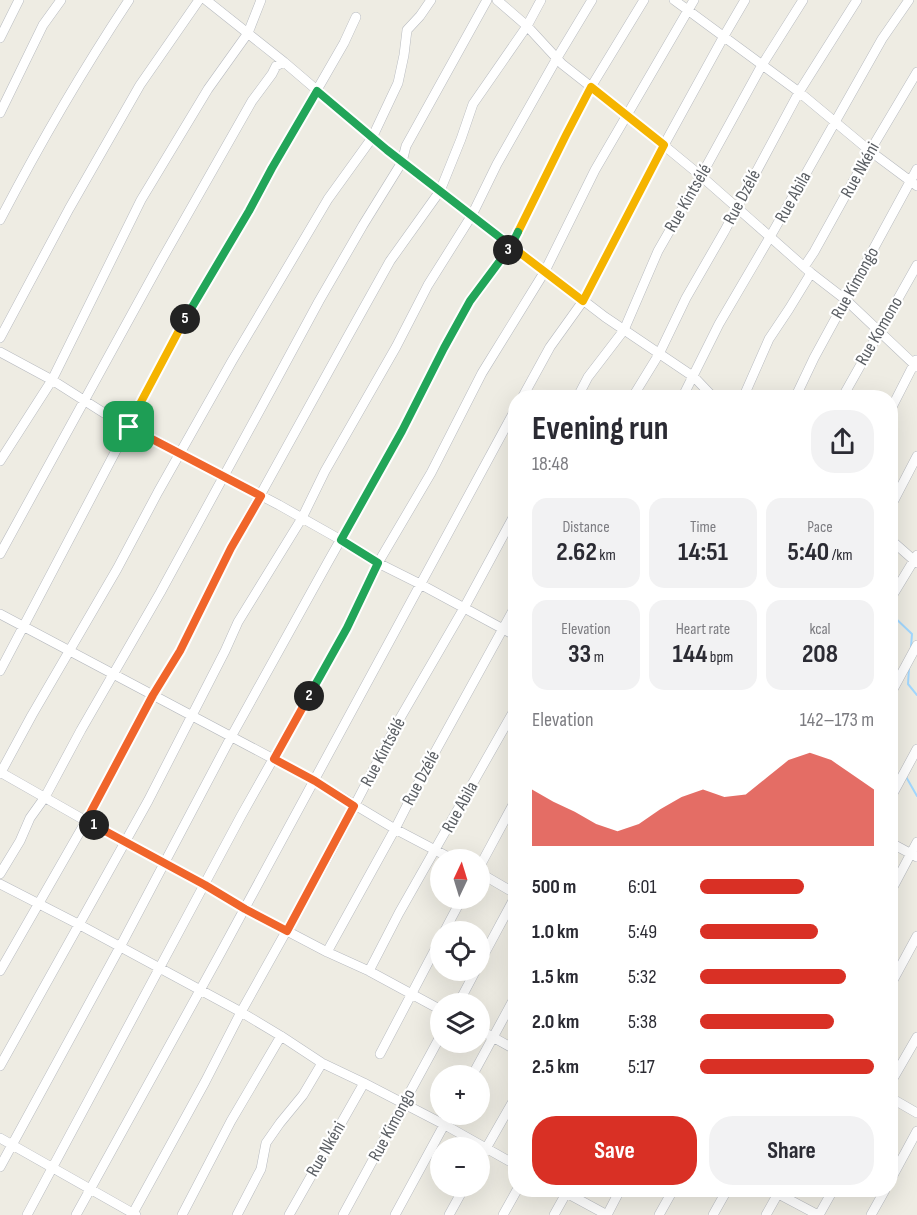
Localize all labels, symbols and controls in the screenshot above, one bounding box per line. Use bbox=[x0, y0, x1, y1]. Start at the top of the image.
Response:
street label: Rue Nkéni bbox=[836, 139, 884, 201]
street label: Rue Kintsélé bbox=[660, 160, 716, 236]
street label: Rue Dzélé bbox=[719, 166, 765, 228]
street label: Rue Abila bbox=[770, 168, 816, 226]
pin: 3 bbox=[493, 235, 523, 265]
text: 3 bbox=[504, 240, 512, 259]
street label: Rue Kimongo bbox=[827, 243, 883, 323]
street label: Rue Komono bbox=[851, 293, 907, 369]
pin: 5 bbox=[170, 304, 200, 334]
text: 5 bbox=[181, 309, 189, 328]
pin bbox=[103, 401, 154, 452]
text: Evening run bbox=[532, 409, 668, 449]
icon: arrive bbox=[112, 410, 145, 443]
button: share bbox=[811, 410, 874, 473]
text: 18:48 bbox=[532, 452, 569, 476]
text: Distance bbox=[562, 518, 610, 537]
text: Time bbox=[690, 518, 716, 537]
text: Pace bbox=[807, 518, 833, 537]
text: 2.62 bbox=[556, 537, 597, 568]
text: 14:51 bbox=[678, 537, 728, 568]
text: 5:40 bbox=[787, 537, 829, 568]
text: km bbox=[597, 546, 616, 565]
text: /km bbox=[829, 546, 853, 565]
text: Elevation bbox=[561, 620, 611, 639]
text: Heart rate bbox=[676, 620, 730, 639]
text: kcal bbox=[809, 620, 831, 639]
text: 33 bbox=[568, 639, 591, 670]
text: 144 bbox=[673, 639, 707, 670]
text: 208 bbox=[802, 639, 838, 670]
text: m bbox=[591, 648, 604, 667]
text: bpm bbox=[707, 648, 733, 667]
pin: 2 bbox=[294, 681, 324, 711]
text: 2 bbox=[305, 686, 313, 705]
text: Elevation bbox=[532, 708, 594, 732]
text: 142–173 m bbox=[800, 708, 874, 732]
street label: Rue Kintsélé bbox=[356, 714, 410, 790]
street label: Rue Dzélé bbox=[398, 747, 444, 809]
street label: Rue Abila bbox=[437, 778, 483, 836]
pin: 1 bbox=[79, 810, 109, 840]
text: 1 bbox=[91, 815, 97, 834]
north arrow bbox=[430, 849, 490, 909]
map controls bbox=[430, 849, 490, 1197]
text: 500 m bbox=[532, 875, 576, 899]
text: 6:01 bbox=[628, 875, 656, 899]
text: 1.0 km bbox=[532, 920, 579, 944]
text: 5:49 bbox=[628, 920, 657, 944]
button: locate bbox=[430, 921, 490, 981]
text: 1.5 km bbox=[532, 965, 578, 989]
text: 5:32 bbox=[628, 965, 656, 989]
button: layers bbox=[430, 993, 490, 1053]
text: 2.0 km bbox=[532, 1010, 579, 1034]
text: 5:38 bbox=[628, 1010, 657, 1034]
text: 2.5 km bbox=[532, 1055, 579, 1079]
text: 5:17 bbox=[628, 1055, 655, 1079]
button: + bbox=[430, 1065, 490, 1125]
street label: Rue Kimongo bbox=[364, 1085, 420, 1165]
button: Save bbox=[532, 1116, 697, 1185]
button: Share bbox=[709, 1116, 874, 1185]
street label: Rue Nkéni bbox=[302, 1118, 350, 1180]
button: − bbox=[430, 1137, 490, 1197]

